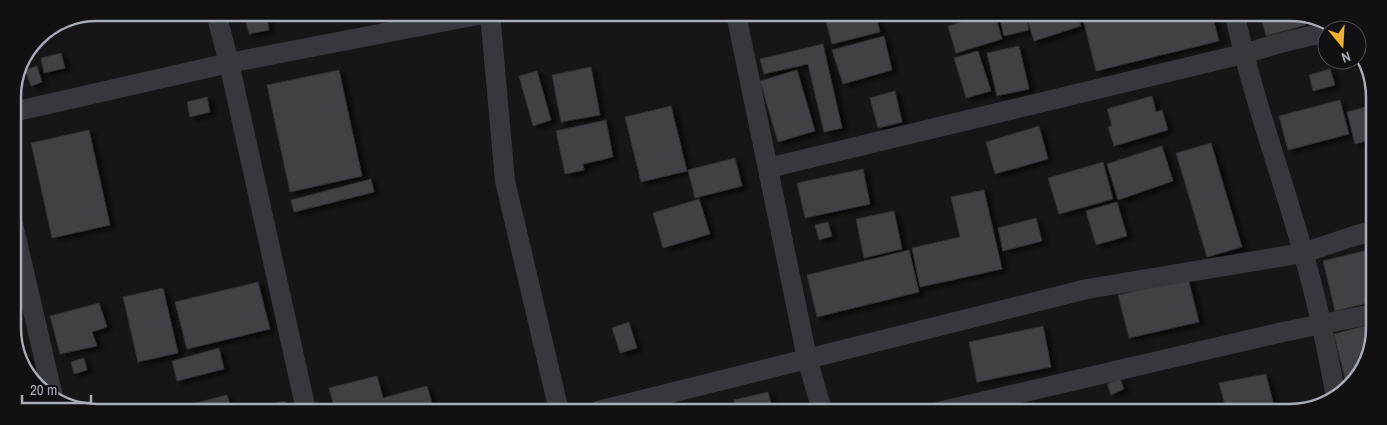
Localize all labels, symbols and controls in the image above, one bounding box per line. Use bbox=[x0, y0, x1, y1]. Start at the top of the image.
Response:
north arrow bbox=[1317, 20, 1367, 70]
text: N bbox=[1339, 48, 1353, 67]
scale bar bbox=[22, 372, 91, 404]
text: 20 m bbox=[30, 379, 57, 400]

